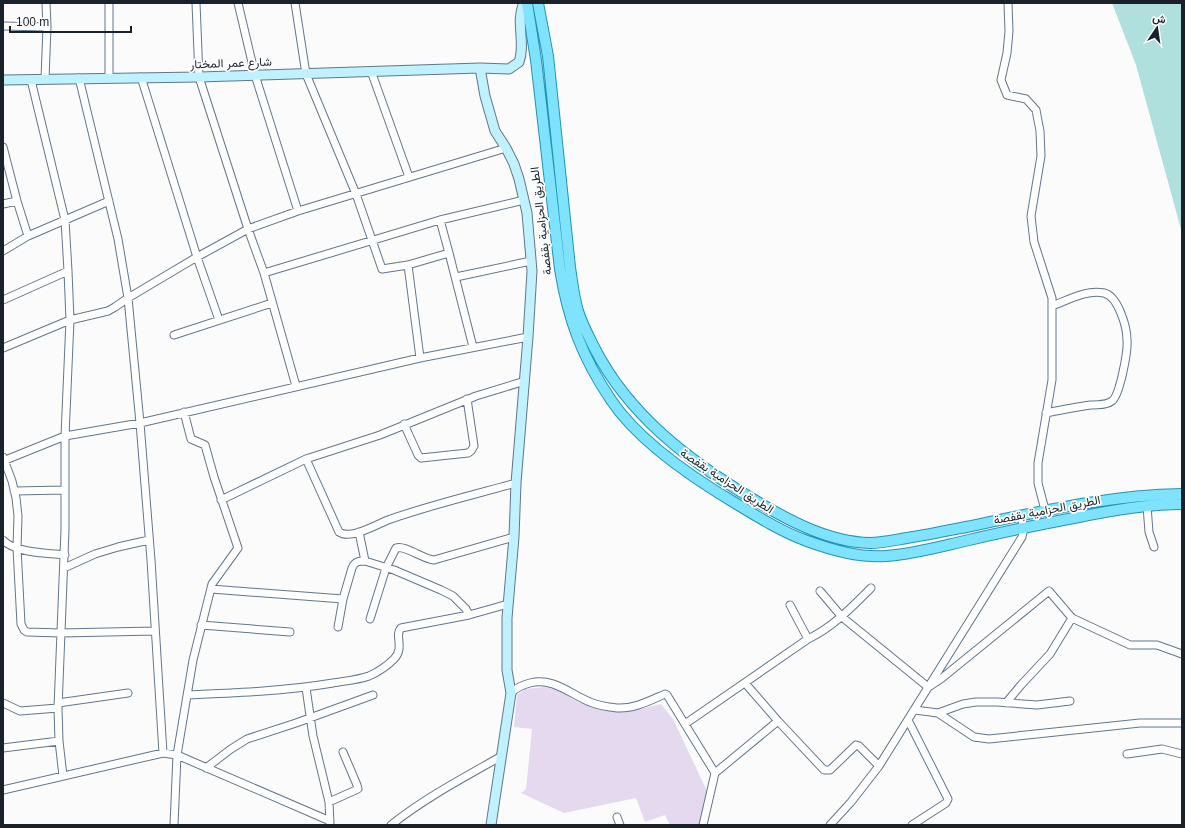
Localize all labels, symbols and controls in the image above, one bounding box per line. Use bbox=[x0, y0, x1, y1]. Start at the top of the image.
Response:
scale bar bbox=[10, 8, 131, 34]
north arrow bbox=[1137, 8, 1177, 48]
text: ش bbox=[1151, 11, 1167, 27]
text: 100 m bbox=[16, 15, 49, 29]
street label: شارع عمر المختار bbox=[189, 55, 272, 73]
street label: الطريق الحزامية بقفصة bbox=[527, 166, 556, 276]
street label: الطريق الحزامية بقفصة bbox=[677, 446, 776, 517]
street label: الطريق الحزامية بقفصة bbox=[992, 493, 1102, 528]

